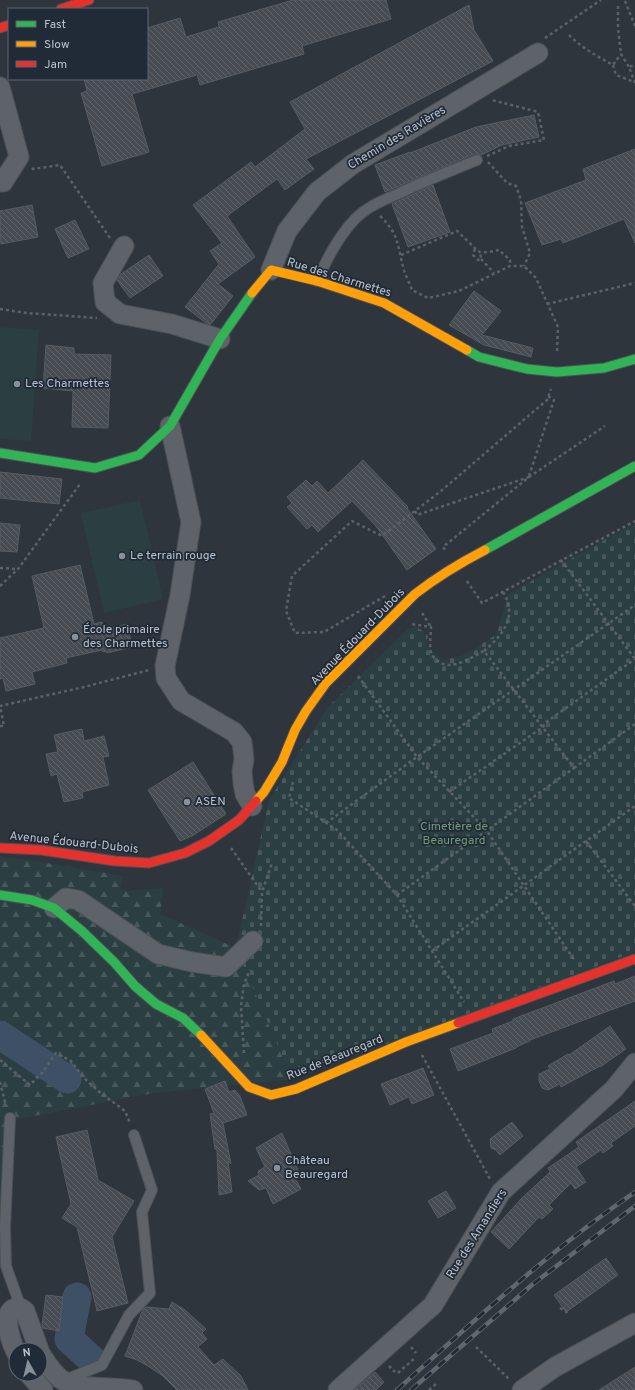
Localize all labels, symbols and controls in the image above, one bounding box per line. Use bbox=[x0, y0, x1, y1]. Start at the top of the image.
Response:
legend bbox=[8, 8, 148, 80]
text: Fast bbox=[44, 17, 66, 33]
text: Slow bbox=[44, 37, 70, 53]
text: Jam bbox=[44, 57, 67, 73]
street label: Chemin des Ravières bbox=[345, 102, 449, 174]
street label: Rue des Charmettes bbox=[285, 255, 393, 301]
place label: Les Charmettes bbox=[25, 376, 110, 392]
marker: Les Charmettes bbox=[12, 379, 22, 389]
place label: Le terrain rouge bbox=[130, 548, 216, 564]
marker: Le terrain rouge bbox=[117, 551, 127, 561]
street label: Avenue Édouard-Dubois bbox=[307, 585, 409, 689]
place label: École primaire des Charmettes bbox=[83, 622, 168, 652]
marker: École primaire des Charmettes bbox=[70, 632, 80, 642]
place label: ASEN bbox=[195, 794, 226, 810]
marker: ASEN bbox=[182, 797, 192, 807]
park label: Cimetière de Beauregard bbox=[420, 819, 488, 849]
street label: Avenue Édouard-Dubois bbox=[9, 828, 139, 858]
street label: Rue de Beauregard bbox=[284, 1031, 386, 1085]
place label: Château Beauregard bbox=[285, 1153, 348, 1183]
marker: Château Beauregard bbox=[272, 1163, 282, 1173]
street label: Rue des Amandiers bbox=[443, 1186, 511, 1282]
north arrow bbox=[8, 1342, 48, 1382]
text: N bbox=[22, 1346, 32, 1361]

